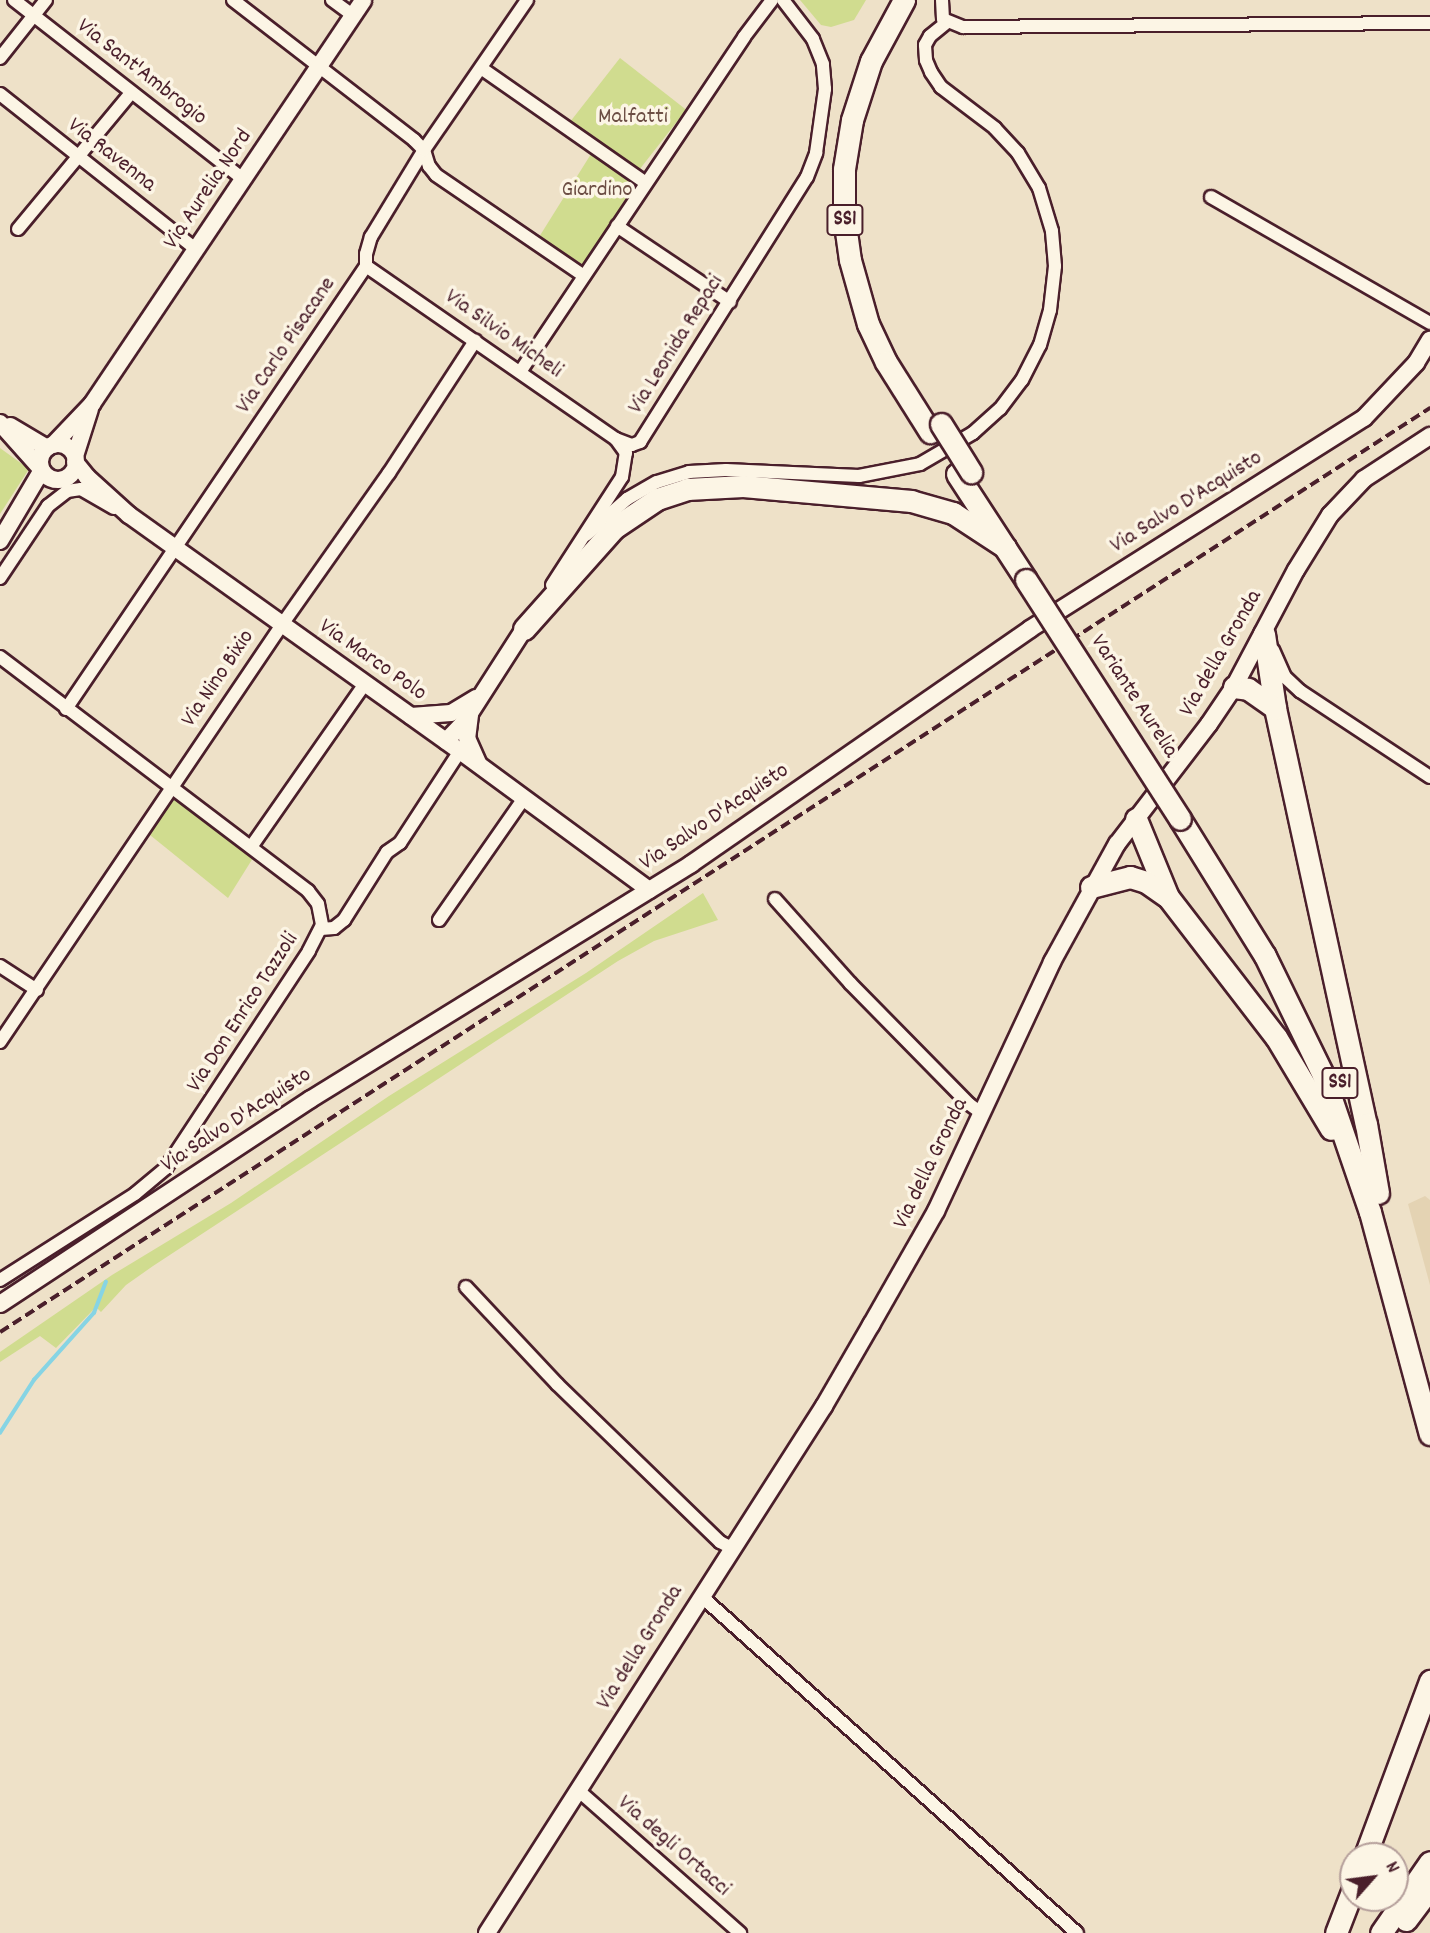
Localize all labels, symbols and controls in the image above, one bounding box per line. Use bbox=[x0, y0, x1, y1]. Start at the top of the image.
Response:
street label: Via Sant'Ambrogio bbox=[70, 14, 212, 132]
park label: Malfatti bbox=[598, 104, 668, 132]
street label: Via Ravenna bbox=[61, 113, 161, 199]
street label: Via Aurelia Nord bbox=[159, 125, 259, 255]
park label: Giardino bbox=[561, 177, 633, 205]
road number: SS1 bbox=[826, 202, 864, 238]
street label: Via Leonida Repaci bbox=[623, 270, 731, 420]
street label: Via Carlo Pisacane bbox=[231, 272, 343, 420]
street label: Via Silvio Micheli bbox=[439, 284, 567, 386]
street label: Via Salvo D'Acquisto bbox=[1106, 445, 1268, 561]
street label: Via della Gronda bbox=[1175, 586, 1269, 722]
street label: Via Marco Polo bbox=[313, 614, 431, 708]
street label: Via Nino Bixio bbox=[176, 625, 262, 733]
street label: Variante Aurelia bbox=[1083, 630, 1183, 764]
street label: Via Salvo D'Acquisto bbox=[635, 758, 795, 878]
street label: Via Don Enrico Tazzoli bbox=[182, 928, 306, 1098]
street label: Via Salvo D'Acquisto bbox=[157, 1062, 317, 1180]
road number: SS1 bbox=[1321, 1066, 1359, 1100]
street label: Via della Gronda bbox=[889, 1094, 975, 1234]
street label: Via della Gronda bbox=[592, 1581, 690, 1715]
street label: Via degli Ortacci bbox=[611, 1790, 735, 1904]
north arrow bbox=[1339, 1842, 1409, 1912]
text: N bbox=[1377, 1857, 1405, 1878]

